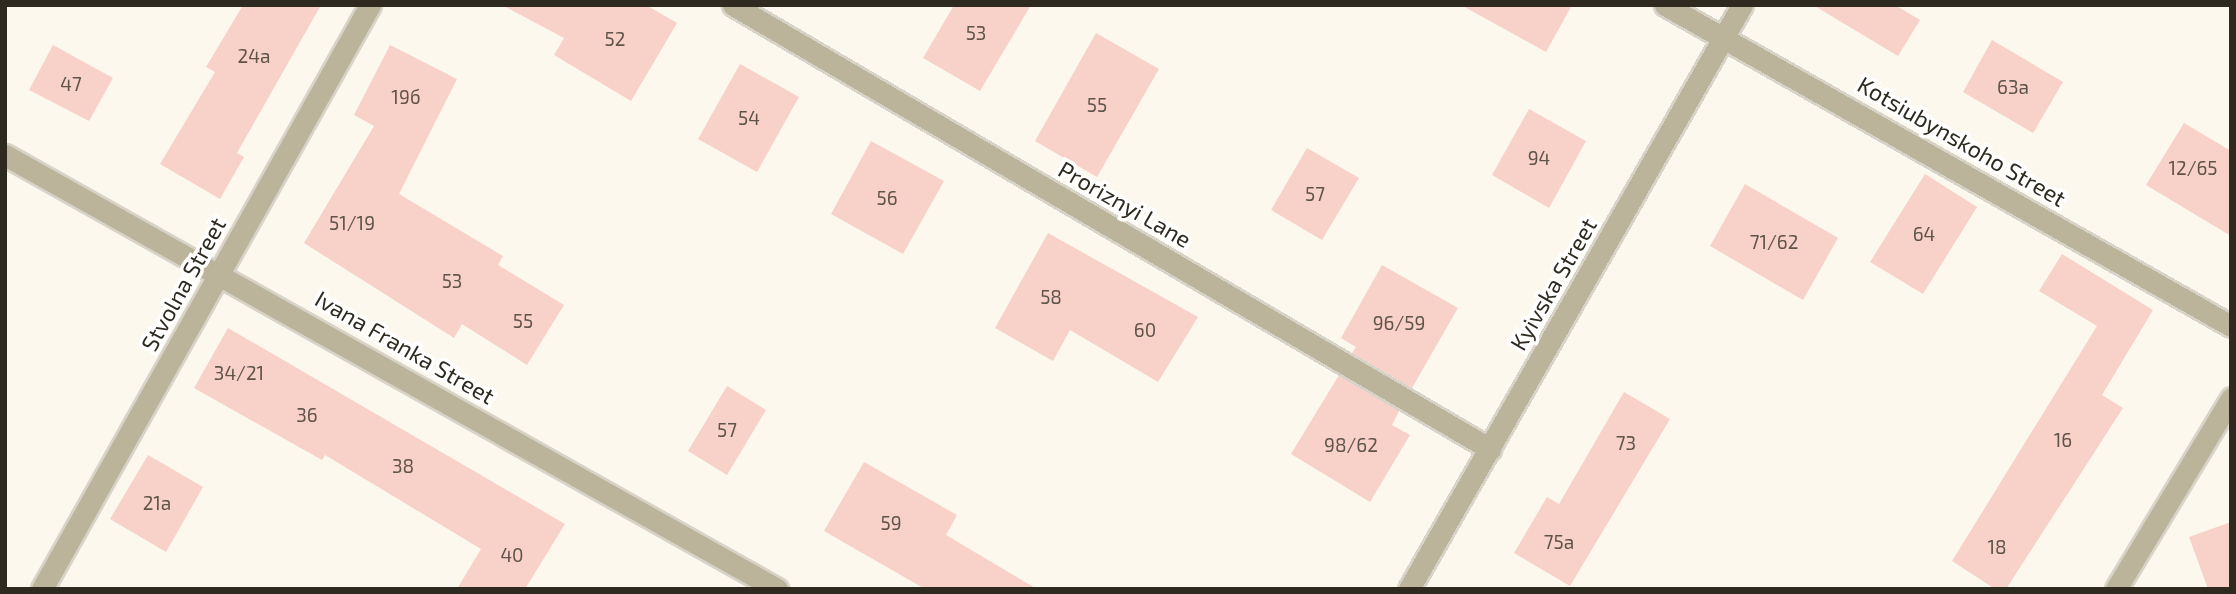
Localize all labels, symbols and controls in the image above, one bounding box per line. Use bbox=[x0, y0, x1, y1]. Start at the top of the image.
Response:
house number: 53 bbox=[966, 22, 986, 44]
house number: 52 bbox=[605, 28, 625, 50]
house number: 24а bbox=[238, 45, 270, 67]
street label: Kotsiubynskoho Street bbox=[1853, 70, 2071, 212]
house number: 47 bbox=[60, 73, 82, 95]
house number: 63а bbox=[1997, 76, 2029, 98]
house number: 19б bbox=[391, 86, 421, 108]
house number: 55 bbox=[1087, 94, 1107, 116]
house number: 54 bbox=[738, 107, 760, 129]
house number: 94 bbox=[1528, 147, 1550, 169]
street label: Proriznyi Lane bbox=[1054, 155, 1196, 253]
house number: 12/65 bbox=[2168, 157, 2218, 179]
house number: 57 bbox=[1305, 183, 1325, 205]
house number: 56 bbox=[876, 187, 898, 209]
street label: Stvolna Street bbox=[135, 212, 231, 356]
house number: 51/19 bbox=[329, 212, 375, 234]
street label: Kyivska Street bbox=[1504, 213, 1602, 355]
house number: 64 bbox=[1913, 223, 1935, 245]
house number: 71/62 bbox=[1750, 231, 1798, 253]
house number: 53 bbox=[442, 270, 462, 292]
street label: Ivana Franka Street bbox=[310, 284, 500, 410]
house number: 58 bbox=[1040, 286, 1062, 308]
house number: 55 bbox=[513, 310, 533, 332]
house number: 96/59 bbox=[1373, 312, 1425, 334]
house number: 60 bbox=[1134, 319, 1156, 341]
house number: 34/21 bbox=[214, 362, 264, 384]
house number: 36 bbox=[296, 404, 318, 426]
house number: 57 bbox=[717, 419, 737, 441]
house number: 16 bbox=[2054, 429, 2072, 451]
house number: 73 bbox=[1616, 432, 1636, 454]
house number: 98/62 bbox=[1324, 434, 1378, 456]
house number: 38 bbox=[392, 455, 414, 477]
house number: 21а bbox=[143, 492, 171, 514]
house number: 59 bbox=[880, 512, 902, 534]
house number: 75а bbox=[1544, 531, 1574, 553]
house number: 18 bbox=[1987, 536, 2007, 558]
house number: 40 bbox=[500, 544, 524, 566]

